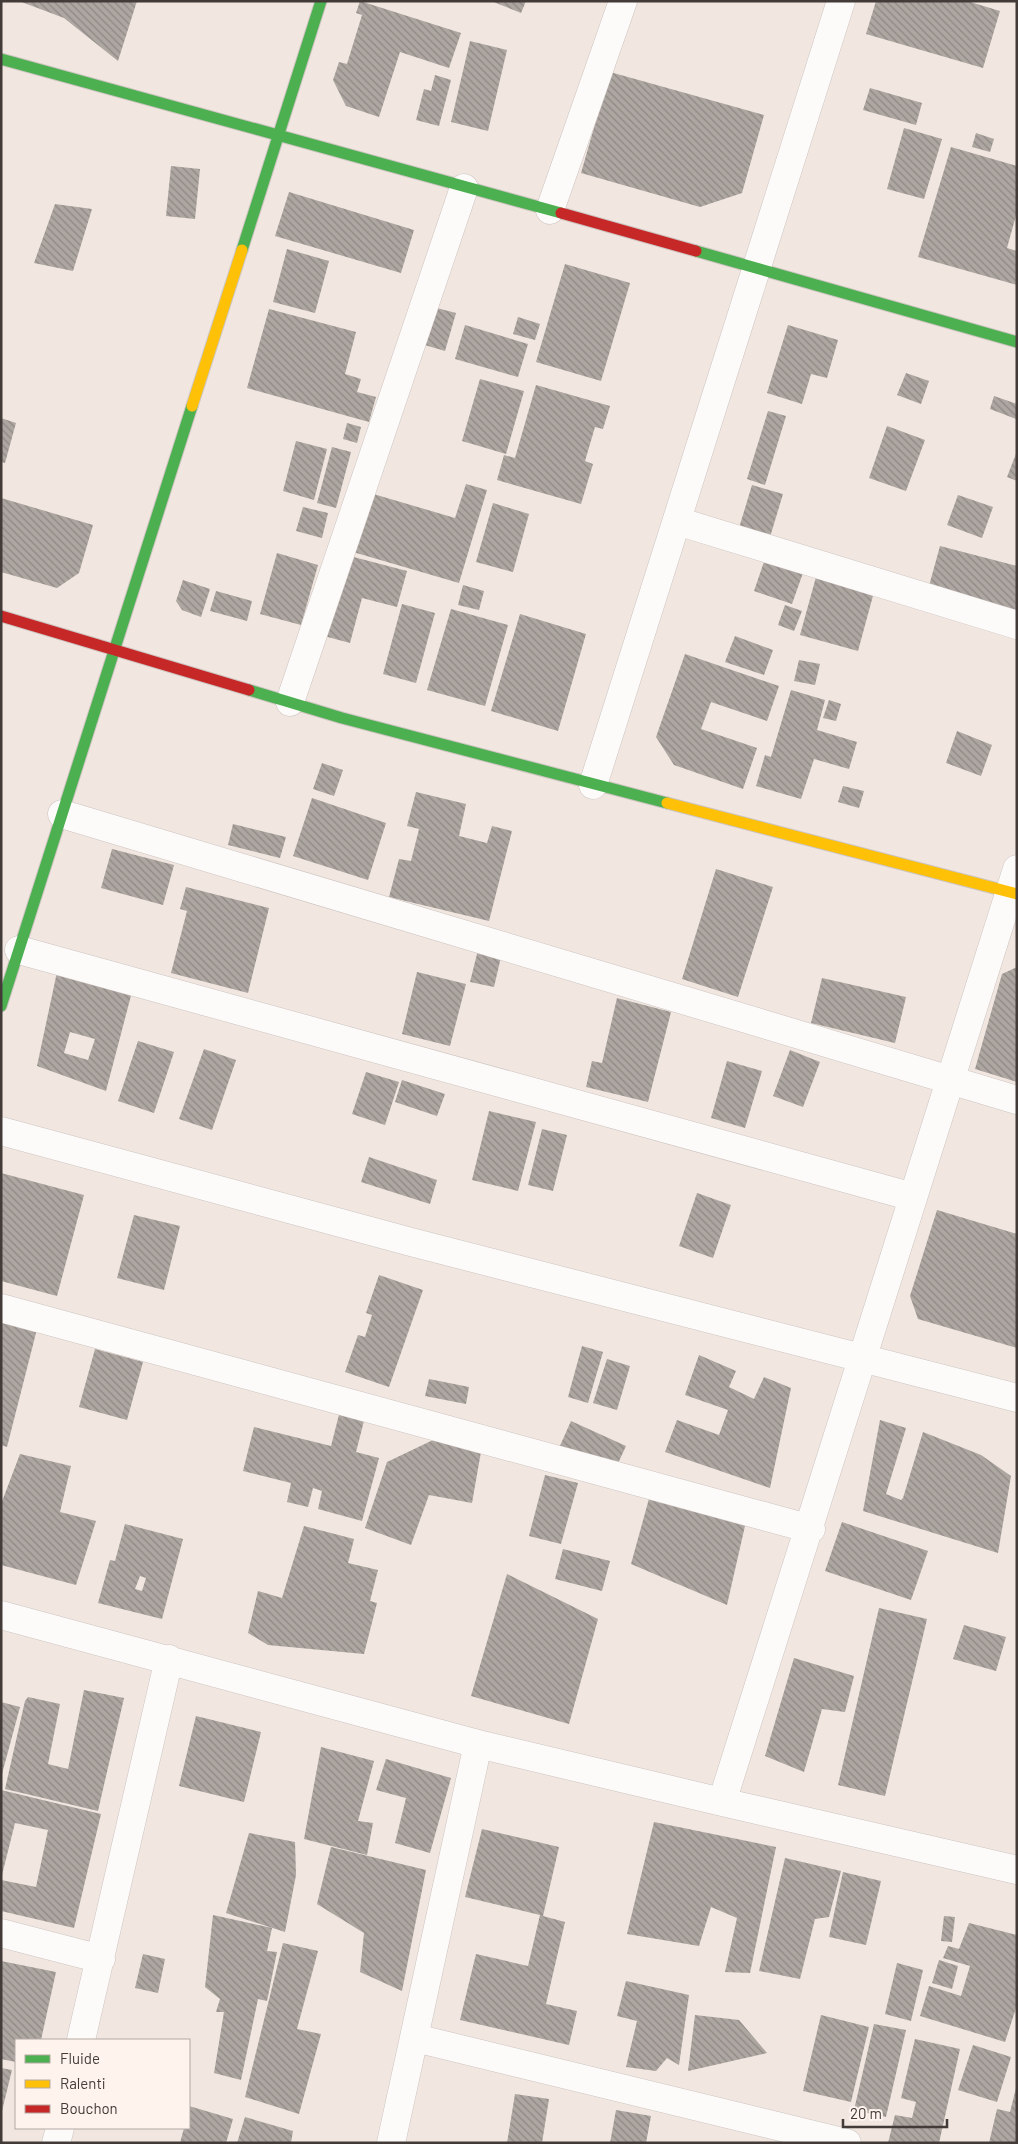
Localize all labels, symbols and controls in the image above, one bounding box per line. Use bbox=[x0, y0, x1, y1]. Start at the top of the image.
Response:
legend bbox=[15, 2039, 190, 2129]
text: Fluide bbox=[60, 2049, 100, 2067]
text: Ralenti bbox=[60, 2074, 106, 2092]
scale bar bbox=[843, 2096, 947, 2128]
text: Bouchon bbox=[60, 2099, 118, 2117]
text: 20 m bbox=[850, 2104, 882, 2122]

